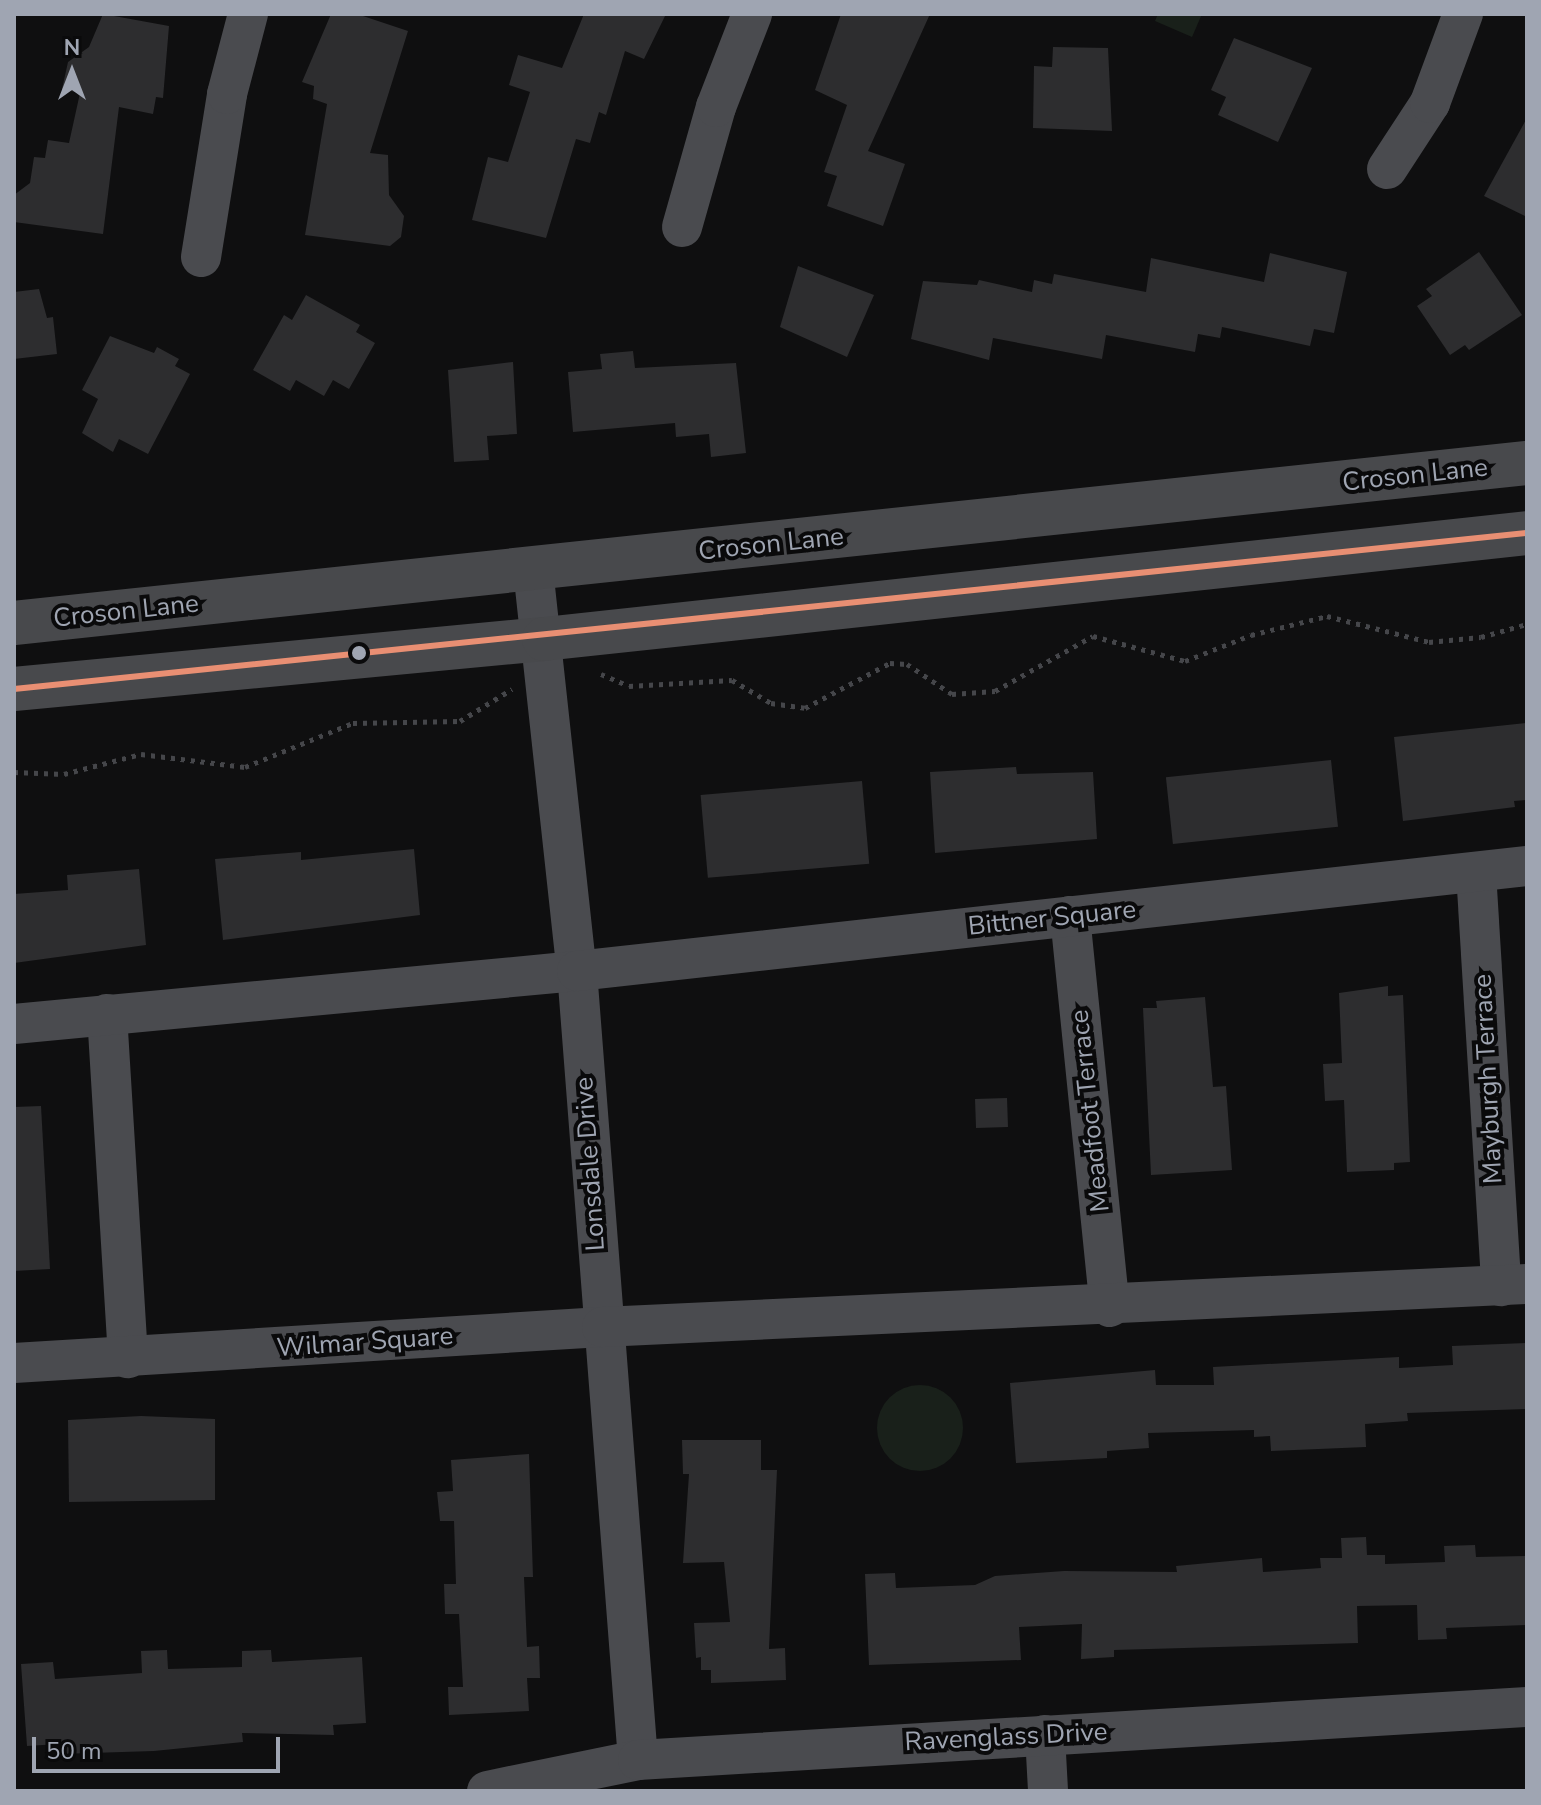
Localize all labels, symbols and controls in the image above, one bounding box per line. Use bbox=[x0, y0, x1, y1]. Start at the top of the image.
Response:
north arrow bbox=[32, 32, 112, 112]
text: N bbox=[64, 33, 80, 63]
street label: Croson Lane bbox=[1341, 452, 1489, 498]
street label: Croson Lane bbox=[697, 521, 845, 567]
street label: Croson Lane bbox=[52, 588, 200, 634]
unlabelled marker bbox=[351, 645, 367, 661]
street label: Bittner Square bbox=[967, 894, 1137, 942]
street label: Mayburgh Terrace bbox=[1467, 973, 1509, 1185]
street label: Meadfoot Terrace bbox=[1064, 1008, 1116, 1214]
street label: Lonsdale Drive bbox=[568, 1076, 612, 1252]
street label: Wilmar Square bbox=[276, 1320, 454, 1364]
street label: Ravenglass Drive bbox=[904, 1716, 1108, 1758]
scale bar bbox=[36, 1721, 284, 1771]
text: 50 m bbox=[46, 1735, 102, 1767]

